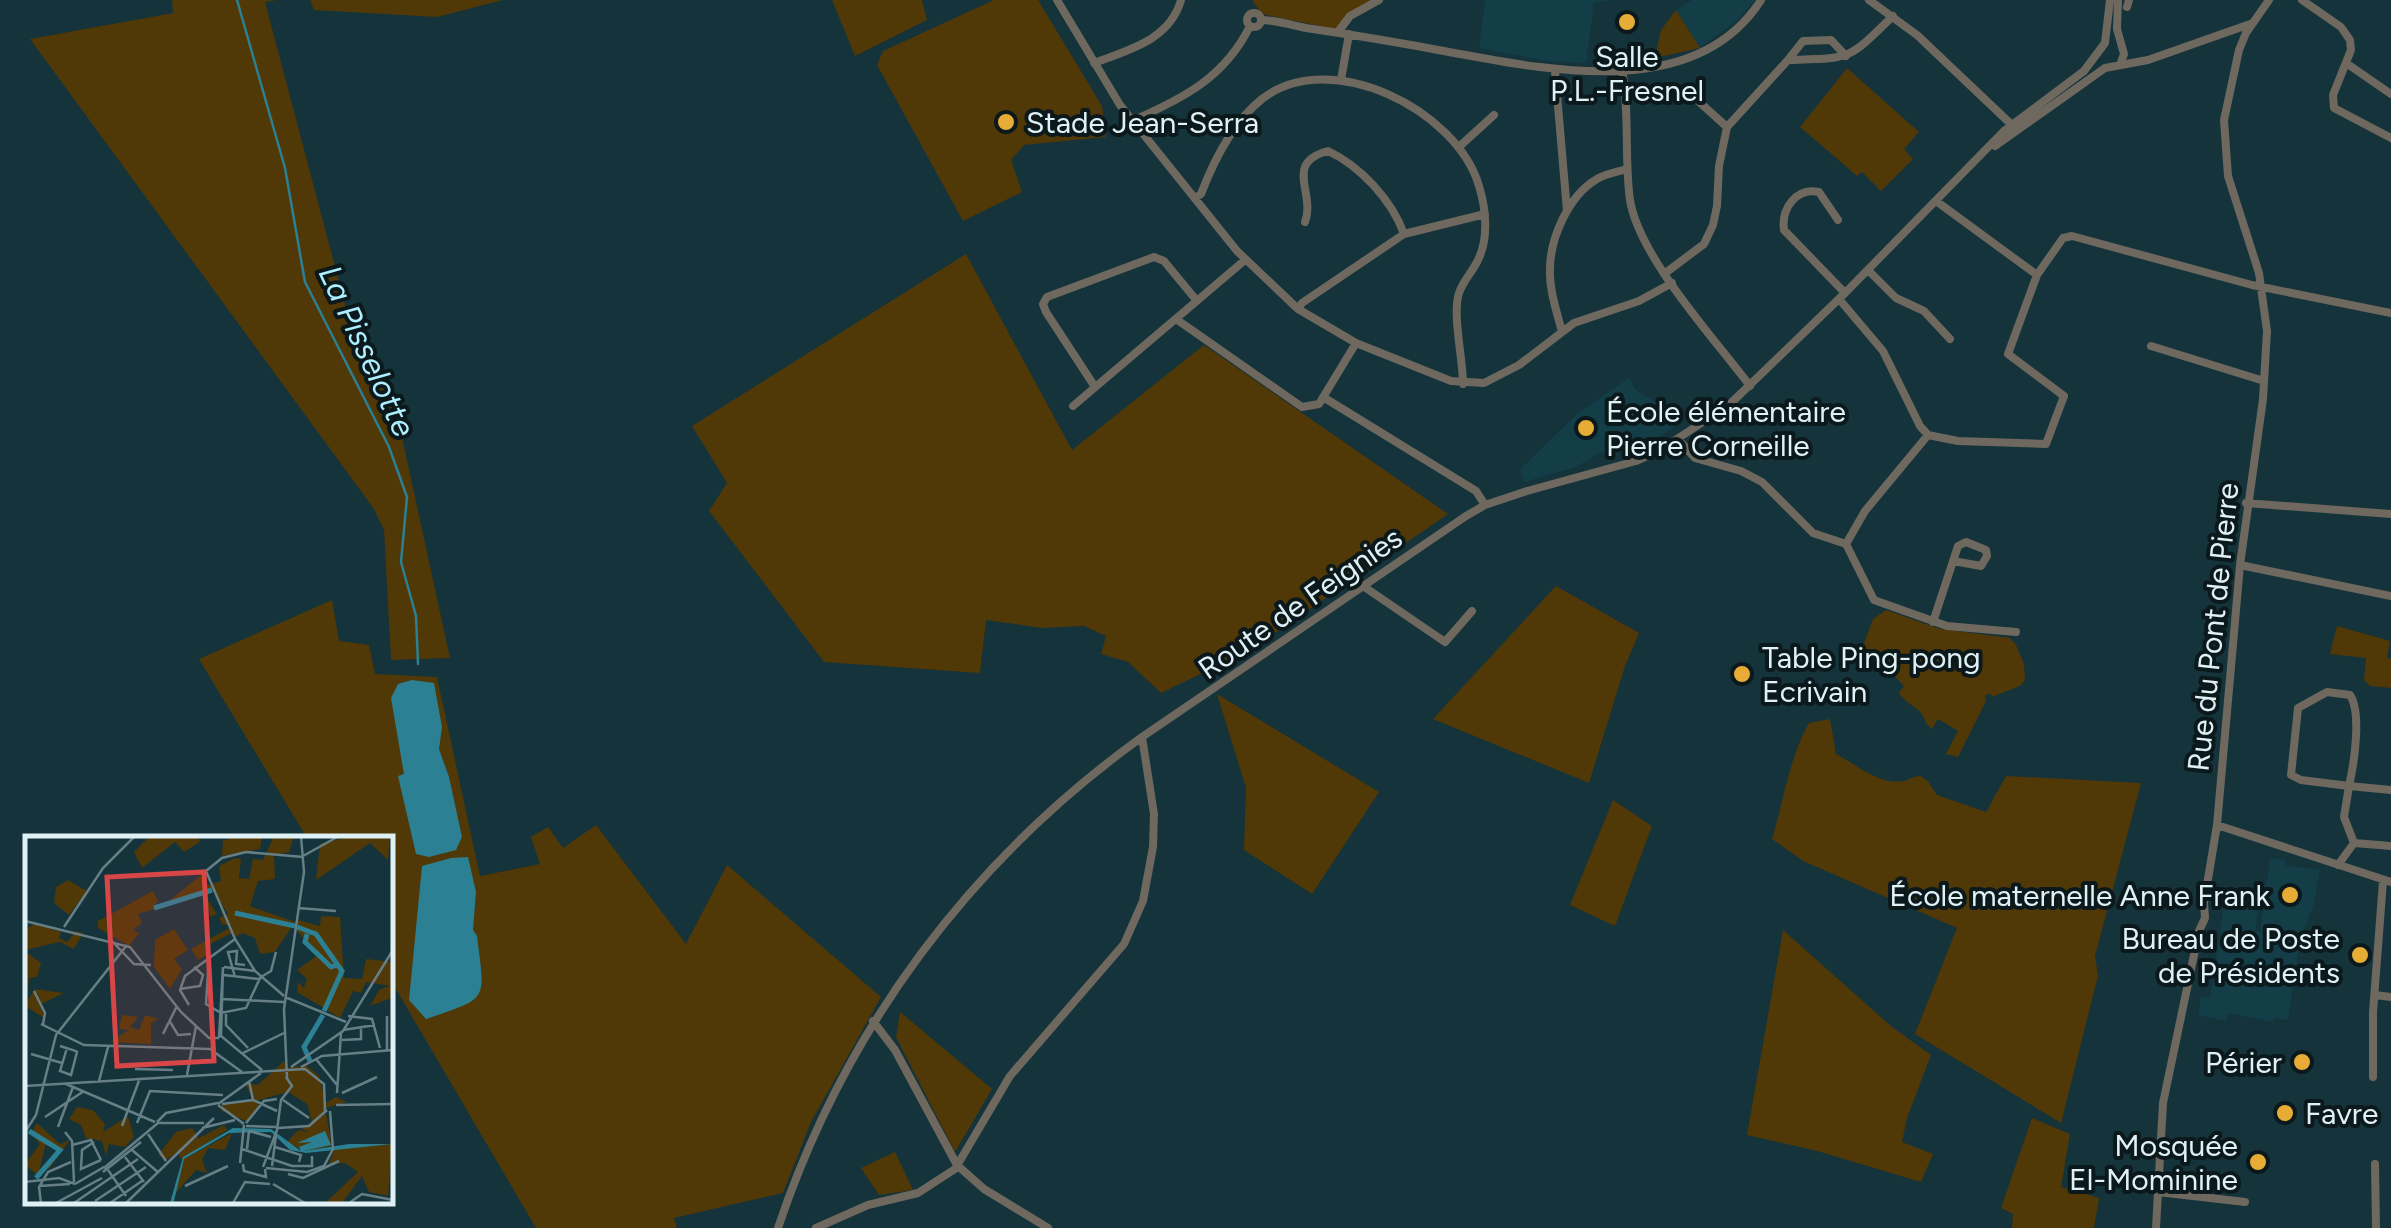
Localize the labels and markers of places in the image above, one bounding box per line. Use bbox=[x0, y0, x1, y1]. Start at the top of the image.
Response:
marker: Salle P.L.-Fresnel bbox=[1616, 11, 1638, 33]
place label: Salle P.L.-Fresnel bbox=[1550, 38, 1704, 109]
place label: Stade Jean-Serra bbox=[1026, 104, 1259, 141]
marker: Stade Jean-Serra bbox=[995, 111, 1017, 133]
place label: École élémentaire Pierre Corneille bbox=[1606, 393, 1846, 464]
marker: École élémentaire Pierre Corneille bbox=[1575, 417, 1597, 439]
place label: Table Ping-pong Ecrivain bbox=[1762, 639, 1981, 710]
marker: Table Ping-pong Ecrivain bbox=[1731, 663, 1753, 685]
place label: École maternelle Anne Frank bbox=[1889, 877, 2270, 914]
marker: École maternelle Anne Frank bbox=[2279, 884, 2301, 906]
place label: Bureau de Poste de Présidents bbox=[2121, 920, 2340, 991]
marker: Bureau de Poste de Présidents bbox=[2349, 944, 2371, 966]
place label: Périer bbox=[2205, 1044, 2282, 1081]
marker: Périer bbox=[2291, 1051, 2313, 1073]
place label: Favre bbox=[2305, 1095, 2378, 1132]
marker: Favre bbox=[2274, 1102, 2296, 1124]
place label: Mosquée El-Mominine bbox=[2069, 1127, 2238, 1198]
marker: Mosquée El-Mominine bbox=[2247, 1151, 2269, 1173]

